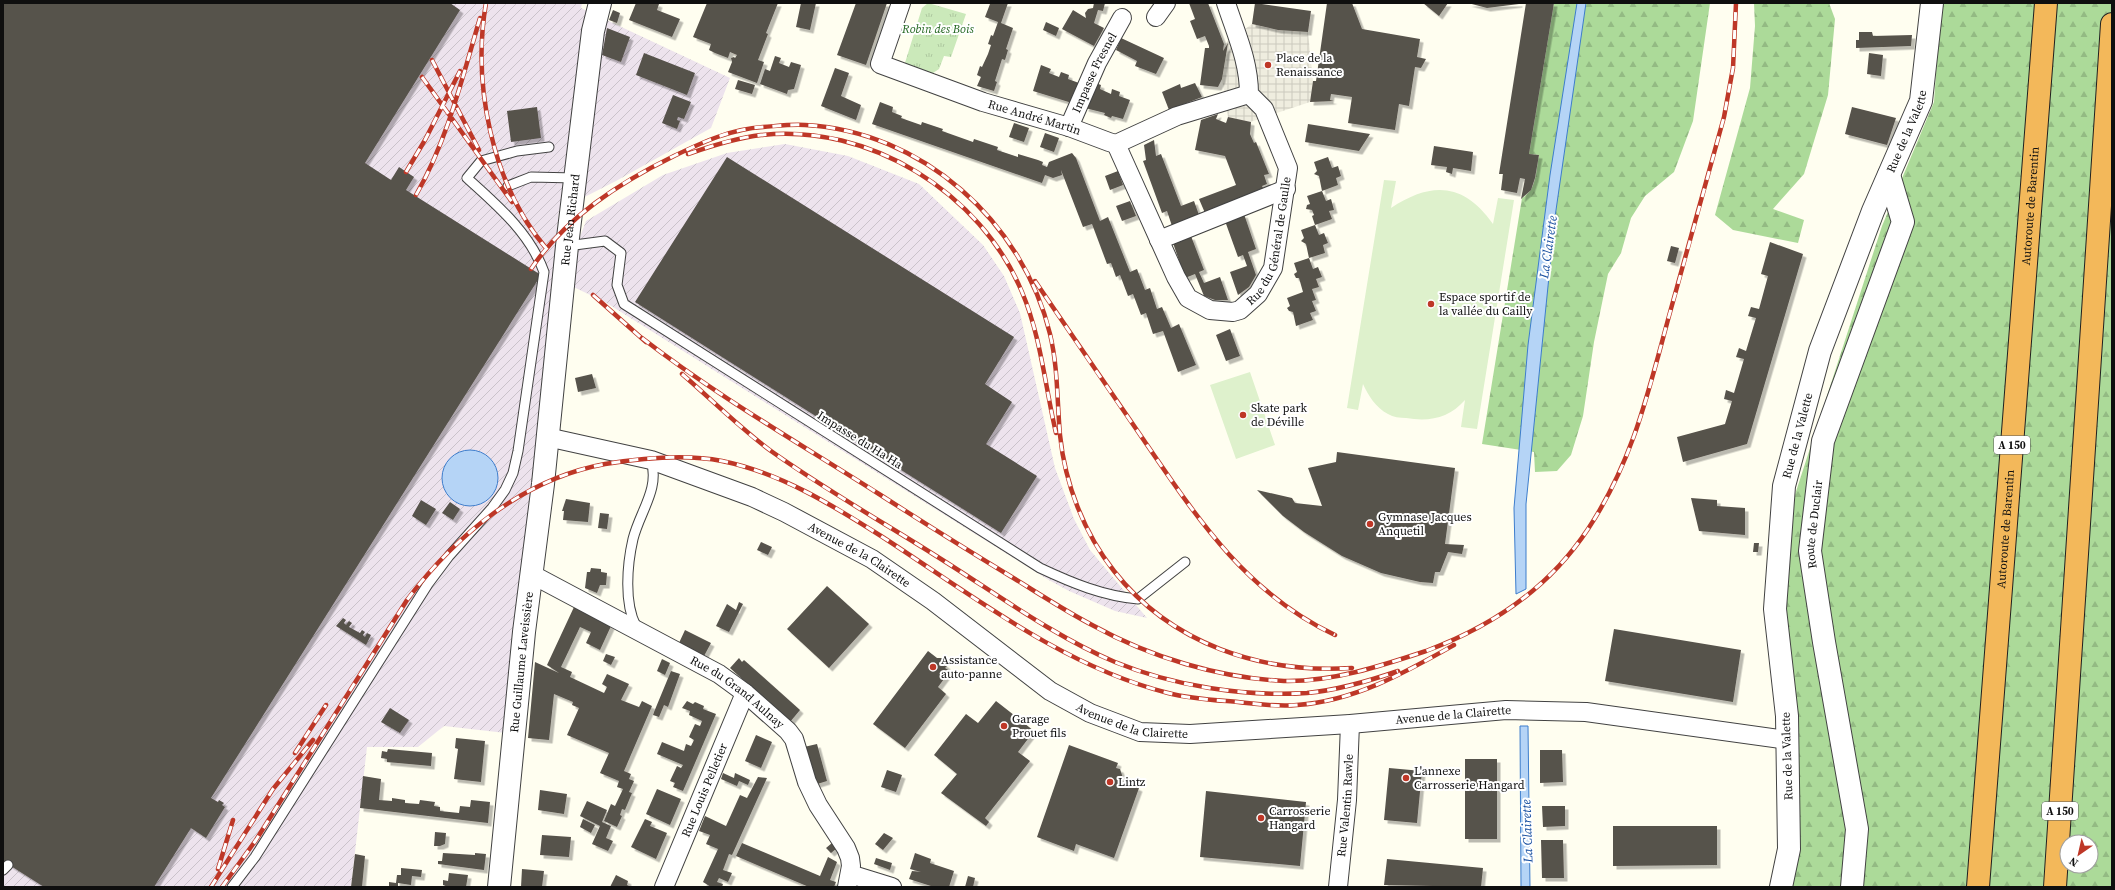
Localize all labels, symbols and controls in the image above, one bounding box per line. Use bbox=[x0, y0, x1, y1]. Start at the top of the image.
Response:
park label: Robin des Bois bbox=[901, 21, 975, 37]
street label: Impasse Fresnel bbox=[1068, 29, 1121, 115]
place label: Place de la Renaissance bbox=[1276, 50, 1342, 80]
marker: Place de la Renaissance bbox=[1263, 60, 1273, 70]
street label: Rue de la Valette bbox=[1883, 89, 1930, 175]
street label: Rue André Martin bbox=[986, 96, 1083, 139]
street label: Autoroute de Barentin bbox=[2018, 146, 2043, 266]
street label: Rue Jean Richard bbox=[557, 173, 584, 266]
street label: Rue du Général de Gaulle bbox=[1243, 176, 1295, 309]
water label: La Clairette bbox=[1535, 214, 1561, 281]
place label: Espace sportif de la vallée du Cailly bbox=[1439, 289, 1533, 319]
marker: Espace sportif de la vallée du Cailly bbox=[1426, 299, 1436, 309]
street label: Rue de la Valette bbox=[1778, 391, 1817, 480]
place label: Skate park de Déville bbox=[1251, 400, 1308, 430]
street label: Impasse du Ha Ha bbox=[814, 407, 906, 473]
marker: Skate park de Déville bbox=[1238, 410, 1248, 420]
road number: A 150 bbox=[1994, 436, 2030, 454]
street label: Autoroute de Barentin bbox=[1993, 469, 2018, 589]
street label: Route de Duclair bbox=[1802, 479, 1826, 570]
place label: Gymnase Jacques Anquetil bbox=[1378, 509, 1472, 539]
street label: Avenue de la Clairette bbox=[805, 518, 914, 591]
marker: Gymnase Jacques Anquetil bbox=[1365, 519, 1375, 529]
street label: Rue Guillaume Laveissière bbox=[506, 591, 537, 733]
street label: Rue du Grand Aulnay bbox=[687, 652, 788, 733]
place label: Assistance auto-panne bbox=[941, 652, 1002, 682]
marker: Assistance auto-panne bbox=[928, 662, 938, 672]
street label: Avenue de la Clairette bbox=[1073, 699, 1188, 742]
street label: Avenue de la Clairette bbox=[1395, 702, 1511, 728]
place label: Garage Prouet fils bbox=[1012, 711, 1066, 741]
street label: Rue de la Valette bbox=[1777, 712, 1797, 800]
marker: Garage Prouet fils bbox=[999, 721, 1009, 731]
street label: Rue Louis Pelletier bbox=[678, 741, 731, 840]
street label: Rue Valentin Rawle bbox=[1333, 754, 1357, 858]
place label: L'annexe Carrosserie Hangard bbox=[1414, 763, 1525, 793]
marker: L'annexe Carrosserie Hangard bbox=[1401, 773, 1411, 783]
place label: Lintz bbox=[1118, 774, 1146, 790]
marker: Lintz bbox=[1105, 777, 1115, 787]
water label: La Clairette bbox=[1517, 798, 1537, 864]
road number: A 150 bbox=[2042, 802, 2078, 820]
place label: Carrosserie Hangard bbox=[1269, 803, 1331, 833]
marker: Carrosserie Hangard bbox=[1256, 813, 1266, 823]
north arrow bbox=[2059, 834, 2099, 874]
text: N bbox=[2066, 853, 2081, 870]

